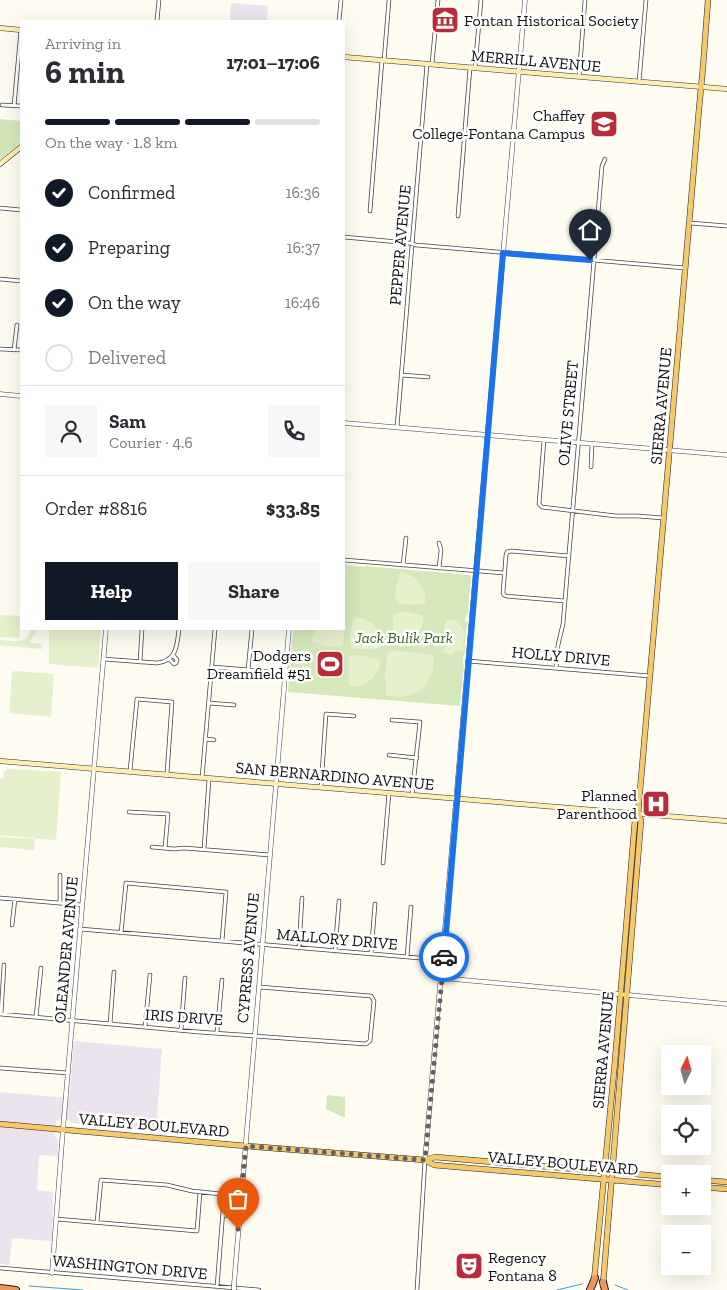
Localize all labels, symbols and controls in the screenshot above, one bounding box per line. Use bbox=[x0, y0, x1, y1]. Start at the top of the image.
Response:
museum icon: Fontan Historical Society bbox=[430, 5, 460, 35]
place label: Fontan Historical Society bbox=[464, 11, 639, 30]
text: Arriving in bbox=[45, 34, 121, 53]
street label: MERRILL AVENUE bbox=[470, 46, 602, 76]
text: 17:01–17:06 bbox=[226, 51, 320, 74]
text: 6 min bbox=[45, 53, 125, 91]
place label: Chaffey College-Fontana Campus bbox=[412, 106, 586, 143]
school or university icon: Chaffey College-Fontana Campus bbox=[589, 109, 619, 139]
text: On the way · 1.8 km bbox=[45, 133, 177, 152]
icon: check bbox=[45, 179, 73, 207]
text: Confirmed bbox=[88, 181, 175, 204]
text: 16:36 bbox=[285, 183, 320, 202]
street label: PEPPER AVENUE bbox=[385, 184, 415, 306]
pin bbox=[569, 209, 611, 260]
icon: home bbox=[576, 216, 604, 244]
icon: check bbox=[45, 234, 73, 262]
text: Preparing bbox=[88, 236, 170, 259]
text: 16:37 bbox=[286, 238, 320, 257]
icon: check bbox=[45, 289, 73, 317]
text: On the way bbox=[88, 291, 181, 314]
text: 16:46 bbox=[285, 293, 320, 312]
text: Delivered bbox=[88, 346, 166, 369]
street label: SIERRA AVENUE bbox=[646, 347, 676, 465]
street label: OLIVE STREET bbox=[554, 359, 582, 467]
button: person bbox=[45, 405, 97, 457]
button: phone bbox=[268, 405, 320, 457]
text: Sam bbox=[109, 410, 146, 433]
text: Courier · 4.6 bbox=[109, 433, 193, 452]
text: Order #8816 bbox=[45, 497, 147, 520]
text: $33.85 bbox=[266, 497, 320, 520]
button: Help bbox=[45, 562, 178, 620]
button: Share bbox=[188, 562, 320, 620]
park label: Jack Bulik Park bbox=[354, 628, 453, 647]
street label: HOLLY DRIVE bbox=[511, 642, 611, 670]
place label: Dodgers Dreamfield #51 bbox=[207, 646, 311, 683]
sports icon: Dodgers Dreamfield #51 bbox=[315, 649, 345, 679]
street label: SAN BERNARDINO AVENUE bbox=[235, 758, 435, 794]
place label: Planned Parenthood bbox=[557, 786, 637, 823]
hospital icon: Planned Parenthood bbox=[641, 789, 671, 819]
street label: OLEANDER AVENUE bbox=[50, 876, 82, 1024]
street label: CYPRESS AVENUE bbox=[233, 892, 263, 1024]
street label: MALLORY DRIVE bbox=[276, 924, 398, 954]
courier bbox=[419, 932, 469, 982]
icon: car bbox=[430, 943, 458, 971]
street label: SIERRA AVENUE bbox=[588, 991, 618, 1109]
street label: IRIS DRIVE bbox=[144, 1005, 224, 1029]
north arrow bbox=[661, 1045, 711, 1095]
map controls bbox=[661, 1045, 711, 1275]
button: locate bbox=[661, 1105, 711, 1155]
street label: VALLEY BOULEVARD bbox=[77, 1109, 230, 1141]
street label: VALLEY BOULEVARD bbox=[486, 1147, 639, 1179]
button: + bbox=[661, 1165, 711, 1215]
pin bbox=[217, 1178, 259, 1229]
icon: bag bbox=[224, 1185, 252, 1213]
button: − bbox=[661, 1225, 711, 1275]
place label: Regency Fontana 8 bbox=[488, 1248, 557, 1285]
street label: WASHINGTON DRIVE bbox=[52, 1251, 208, 1283]
theatre icon: Regency Fontana 8 bbox=[454, 1251, 484, 1281]

